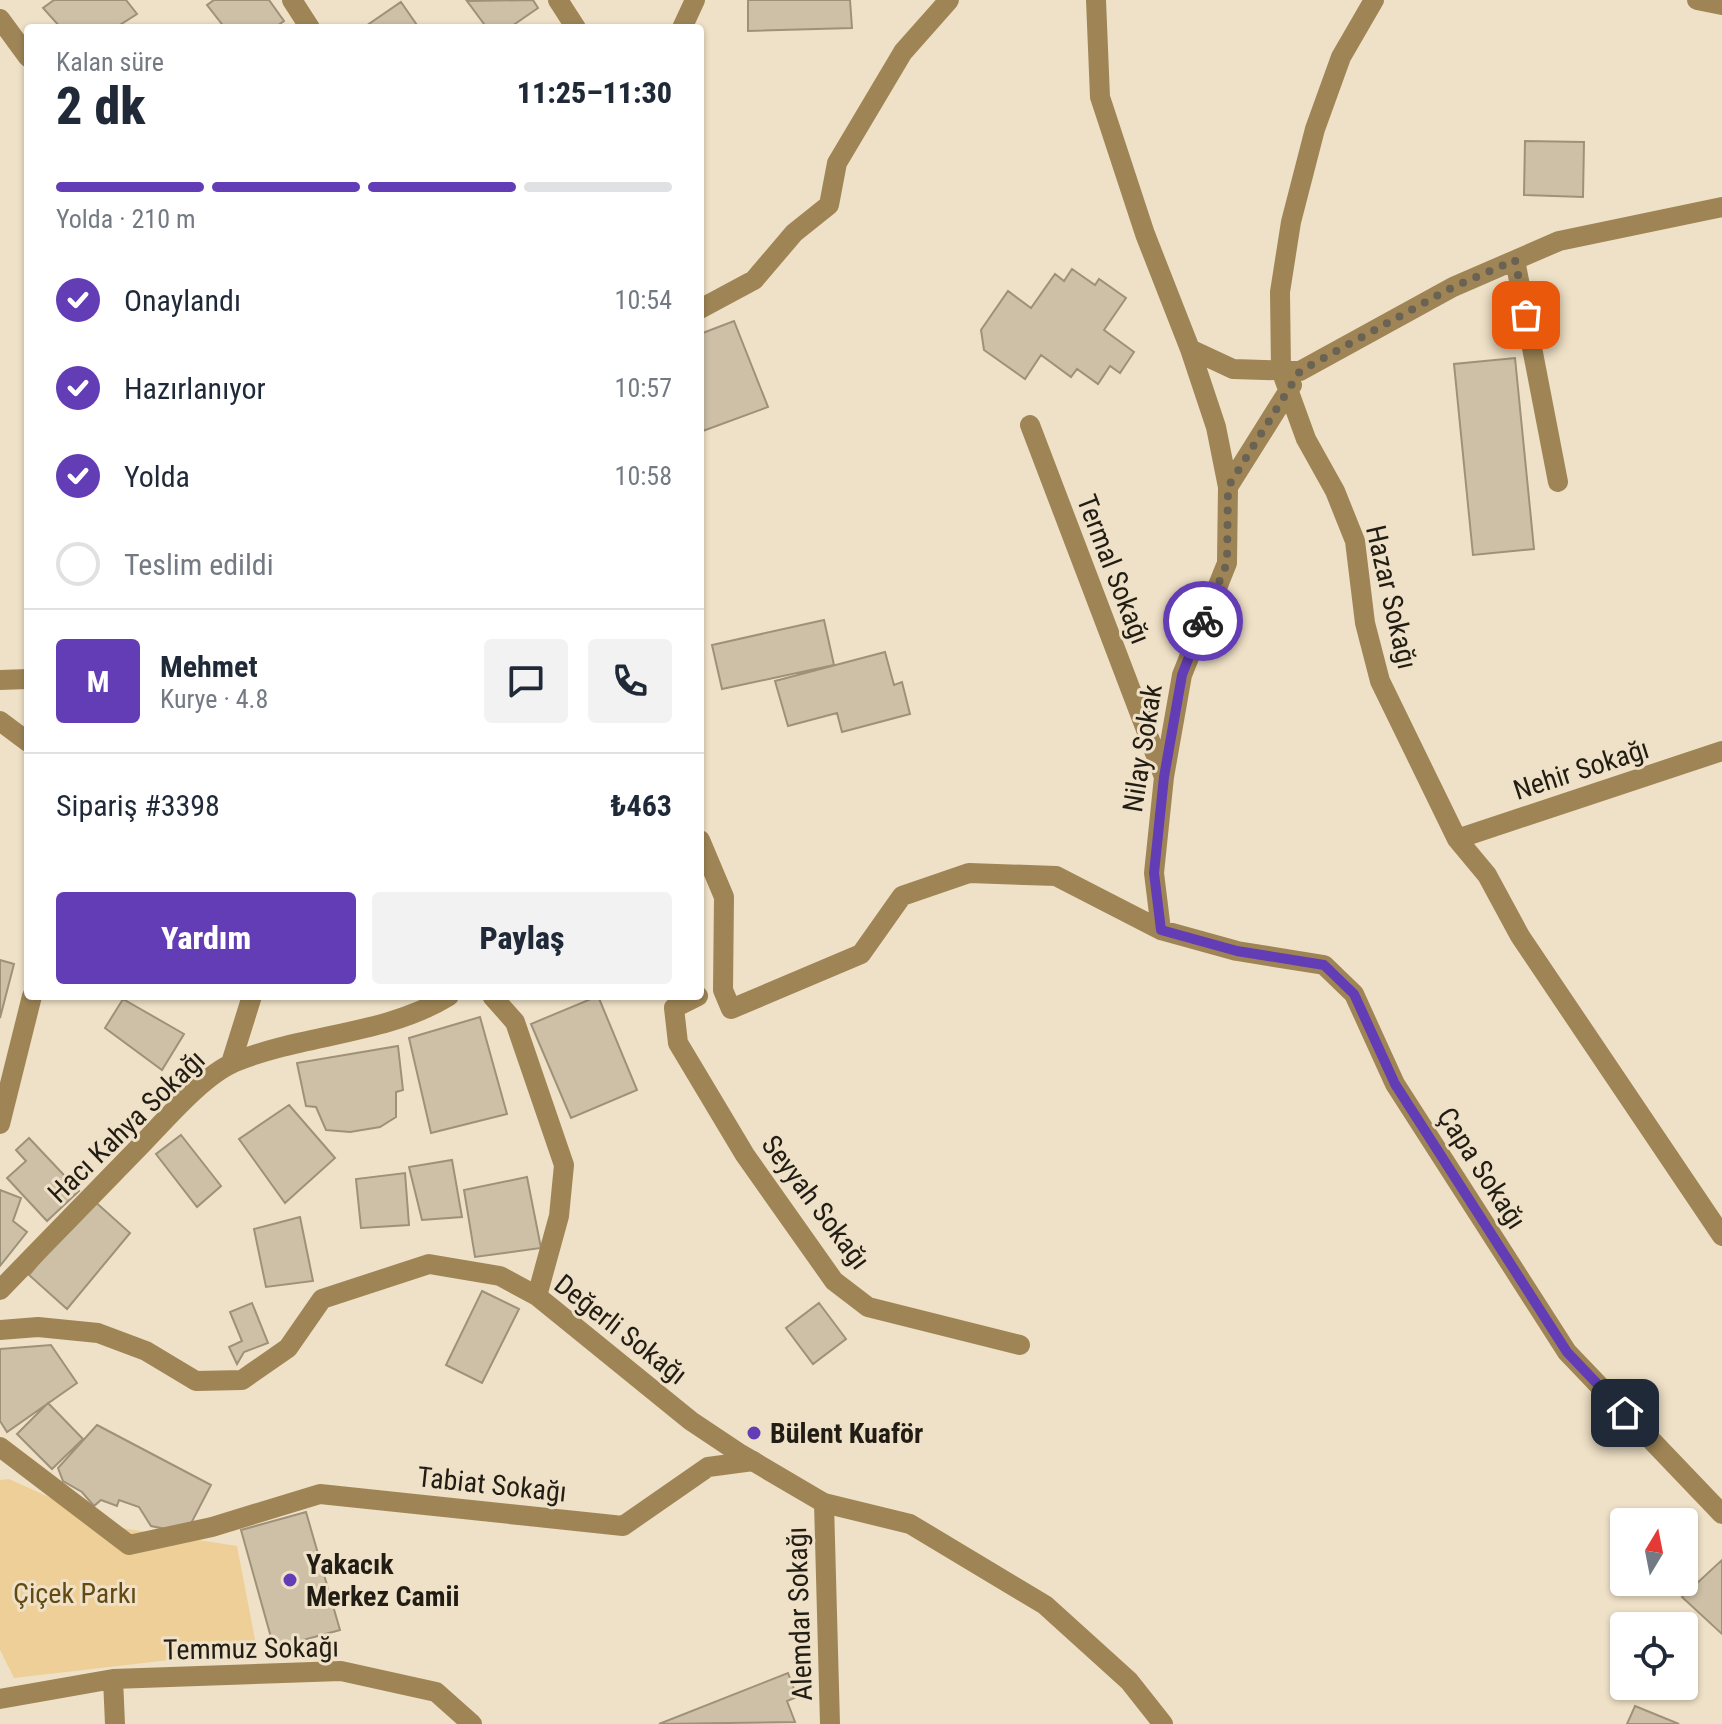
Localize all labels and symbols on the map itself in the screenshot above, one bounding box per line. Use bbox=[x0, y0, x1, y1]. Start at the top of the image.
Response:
pin bbox=[1492, 281, 1560, 349]
street label: Termal Sokağı bbox=[1070, 490, 1157, 648]
street label: Hazar Sokağı bbox=[1359, 522, 1424, 672]
courier bbox=[1163, 581, 1243, 661]
street label: Nilay Sokak bbox=[1116, 682, 1169, 814]
street label: Nehir Sokağı bbox=[1509, 732, 1653, 807]
street label: Hacı Kahya Sokağı bbox=[41, 1043, 212, 1210]
street label: Çapa Sokağı bbox=[1430, 1101, 1533, 1235]
street label: Seyyah Sokağı bbox=[755, 1129, 877, 1276]
street label: Değerli Sokağı bbox=[548, 1267, 693, 1391]
pin bbox=[1591, 1379, 1659, 1447]
place label: Bülent Kuaför bbox=[770, 1417, 923, 1450]
marker: Bülent Kuaför bbox=[745, 1424, 763, 1442]
street label: Tabiat Sokağı bbox=[416, 1460, 568, 1509]
north arrow bbox=[1610, 1508, 1698, 1596]
street label: Alemdar Sokağı bbox=[780, 1526, 819, 1702]
place label: Yakacık Merkez Camii bbox=[306, 1548, 460, 1613]
marker: Yakacık Merkez Camii bbox=[281, 1571, 299, 1589]
park label: Çiçek Parkı bbox=[13, 1577, 137, 1610]
street label: Temmuz Sokağı bbox=[163, 1630, 339, 1667]

